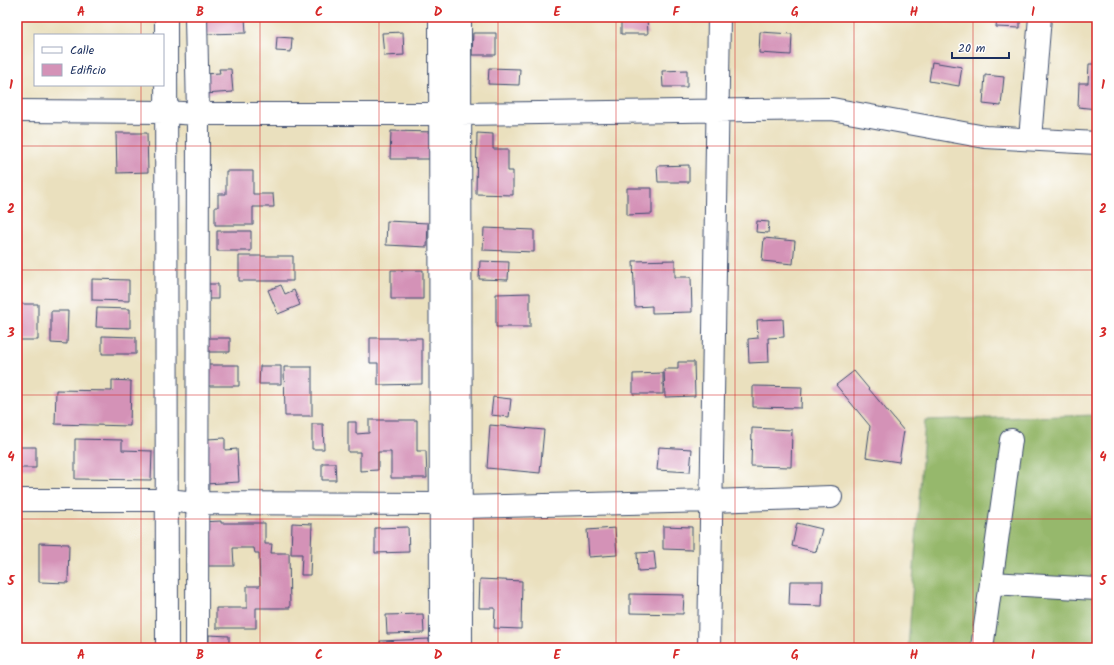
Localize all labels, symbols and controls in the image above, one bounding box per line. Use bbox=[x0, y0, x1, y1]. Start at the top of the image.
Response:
text: A bbox=[77, 2, 85, 23]
text: B bbox=[196, 2, 204, 23]
text: C bbox=[315, 2, 323, 23]
text: D bbox=[434, 2, 443, 23]
text: E bbox=[553, 2, 561, 23]
text: F bbox=[672, 2, 680, 23]
text: G bbox=[791, 2, 799, 23]
text: H bbox=[910, 2, 919, 23]
text: I bbox=[1031, 2, 1035, 23]
legend bbox=[34, 34, 164, 86]
scale bar bbox=[952, 34, 1009, 60]
text: 20 m bbox=[958, 39, 986, 58]
text: Calle bbox=[70, 41, 95, 60]
text: Edificio bbox=[70, 61, 106, 80]
text: 1 bbox=[9, 75, 13, 96]
text: 1 bbox=[1101, 75, 1105, 96]
text: 2 bbox=[7, 199, 15, 220]
text: 2 bbox=[1099, 199, 1107, 220]
text: 3 bbox=[6, 323, 15, 344]
text: 3 bbox=[1098, 323, 1107, 344]
text: 4 bbox=[7, 447, 15, 468]
text: 4 bbox=[1099, 447, 1107, 468]
text: 5 bbox=[7, 571, 16, 592]
text: 5 bbox=[1099, 571, 1108, 592]
text: A bbox=[77, 645, 85, 665]
text: B bbox=[196, 645, 204, 665]
text: C bbox=[315, 645, 323, 665]
text: D bbox=[434, 645, 443, 665]
text: E bbox=[553, 645, 561, 665]
text: F bbox=[672, 645, 680, 665]
text: G bbox=[791, 645, 799, 665]
text: H bbox=[910, 645, 919, 665]
text: I bbox=[1031, 645, 1035, 665]

